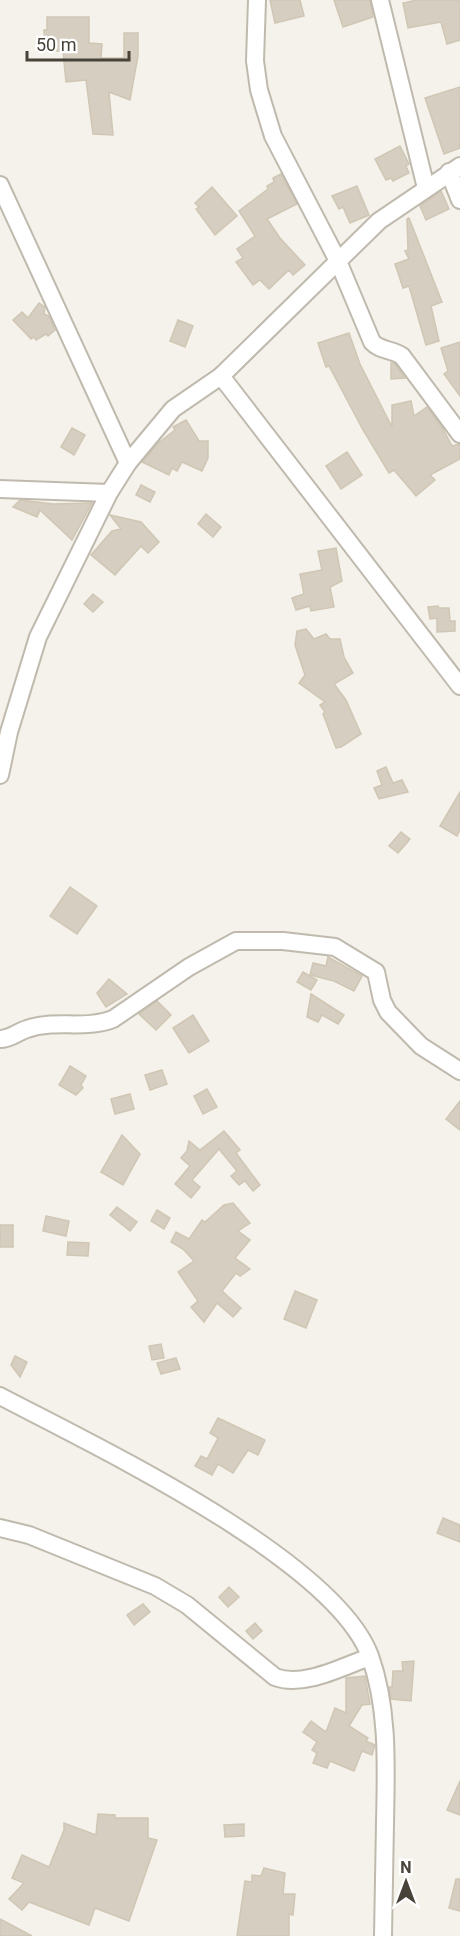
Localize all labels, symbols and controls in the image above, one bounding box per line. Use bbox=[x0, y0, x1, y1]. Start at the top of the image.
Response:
scale bar bbox=[27, 24, 129, 62]
text: 50 m bbox=[36, 34, 76, 55]
north arrow bbox=[376, 1852, 436, 1912]
text: N bbox=[400, 1858, 412, 1877]

